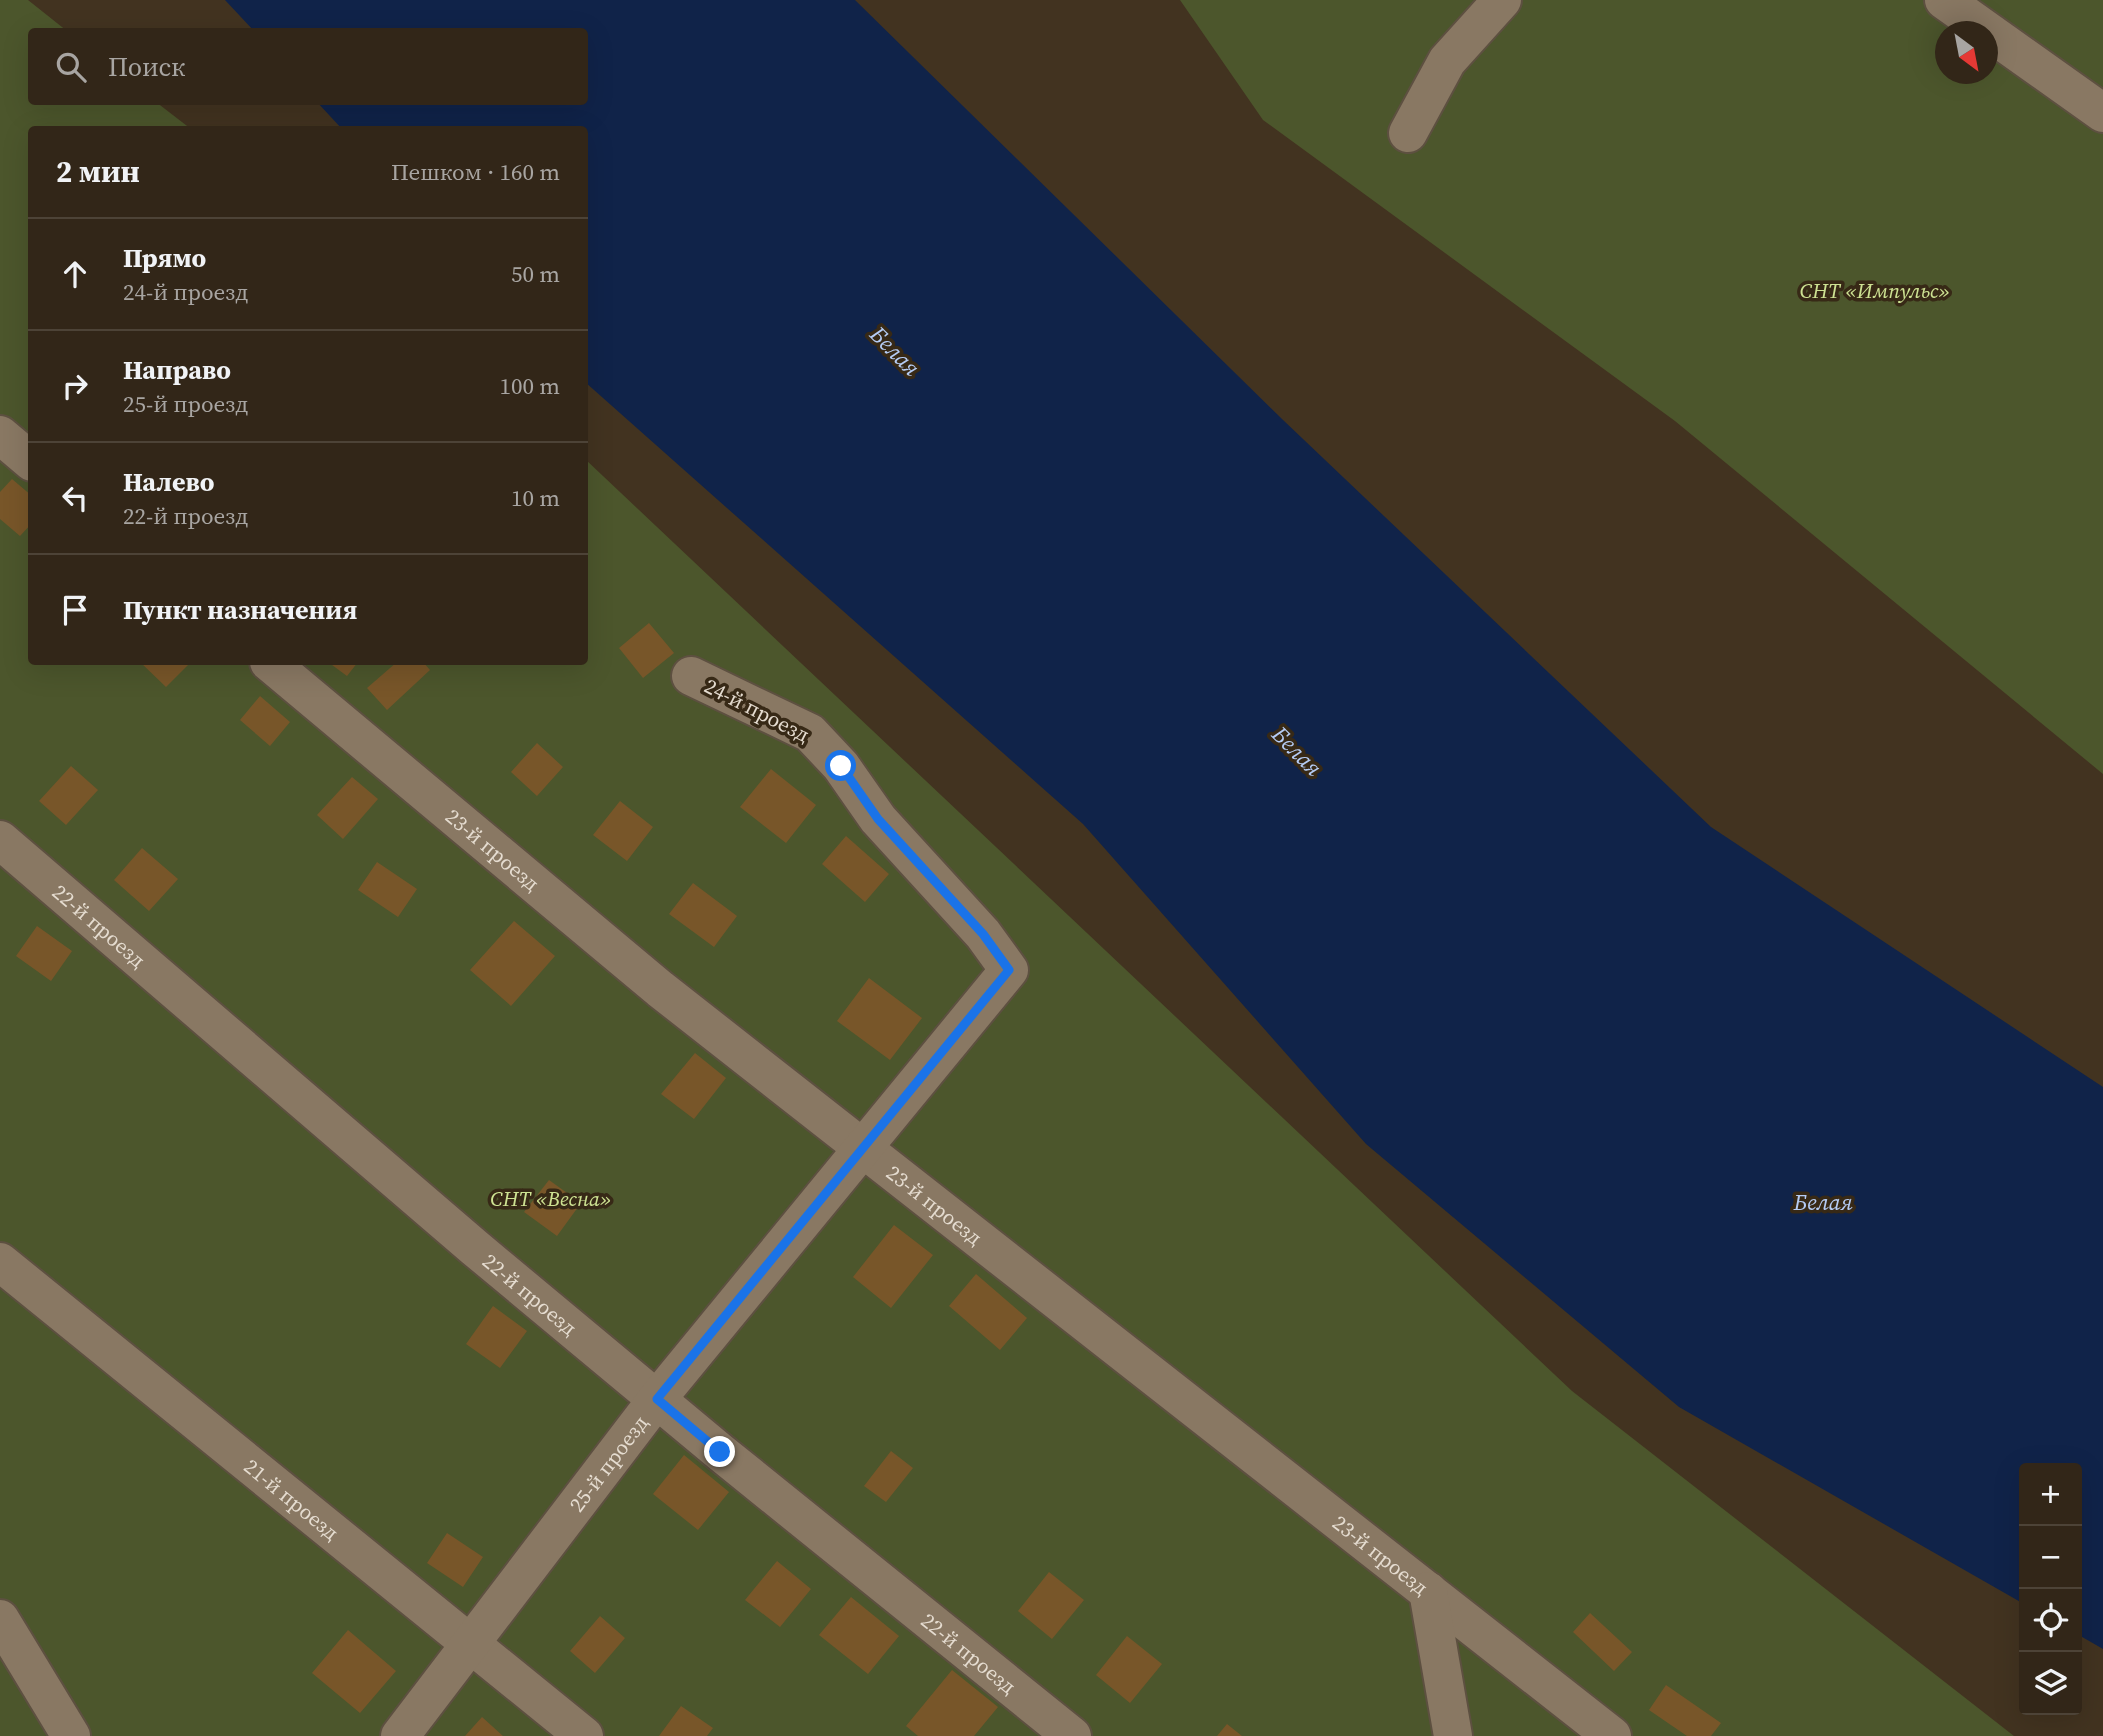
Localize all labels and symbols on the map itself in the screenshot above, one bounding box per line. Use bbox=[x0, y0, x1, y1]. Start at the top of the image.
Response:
north arrow bbox=[1935, 21, 1998, 84]
park label: СНТ «Импульс» bbox=[1800, 276, 1950, 305]
water label: Белая bbox=[862, 318, 927, 383]
street label: 24-й проезд bbox=[699, 671, 815, 749]
water label: Белая bbox=[1264, 718, 1329, 783]
route start bbox=[825, 750, 856, 781]
street label: 23-й проезд bbox=[440, 802, 546, 897]
street label: 22-й проезд bbox=[47, 877, 152, 974]
street label: 23-й проезд bbox=[881, 1158, 989, 1251]
park label: СНТ «Весна» bbox=[490, 1184, 612, 1213]
water label: Белая bbox=[1792, 1186, 1853, 1218]
street label: 22-й проезд bbox=[477, 1246, 583, 1342]
street label: 25-й проезд bbox=[562, 1409, 654, 1518]
route end bbox=[704, 1436, 735, 1467]
street label: 21-й проезд bbox=[238, 1452, 346, 1546]
street label: 23-й проезд bbox=[1327, 1508, 1435, 1601]
street label: 22-й проезд bbox=[915, 1606, 1023, 1700]

